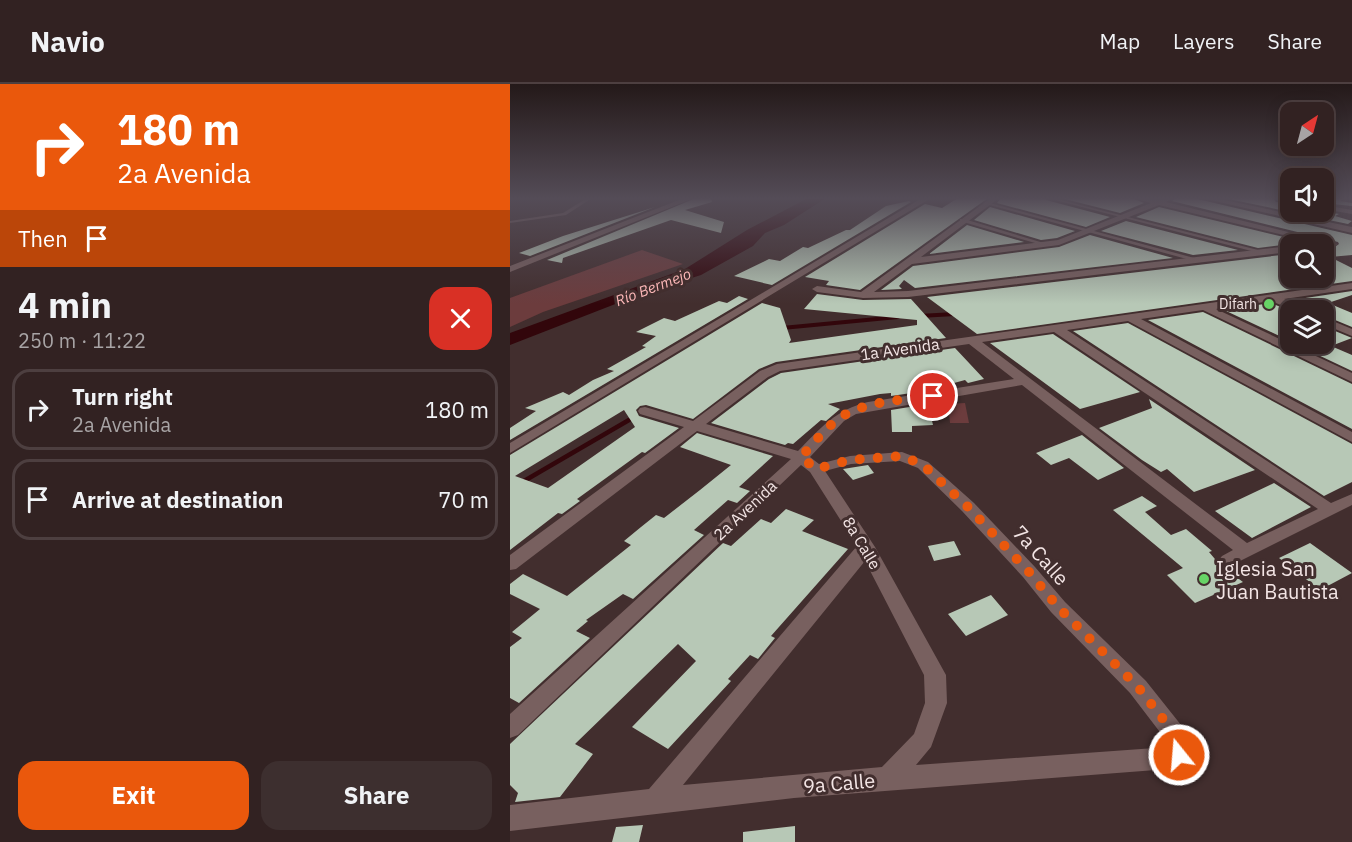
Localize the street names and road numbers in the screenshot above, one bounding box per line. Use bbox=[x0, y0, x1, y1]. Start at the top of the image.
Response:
street label: 1a Avenida bbox=[859, 334, 941, 364]
street label: 2a Avenida bbox=[709, 475, 781, 544]
street label: 8a Calle bbox=[839, 513, 886, 573]
street label: 7a Calle bbox=[1007, 519, 1075, 591]
street label: 9a Calle bbox=[802, 766, 876, 800]

